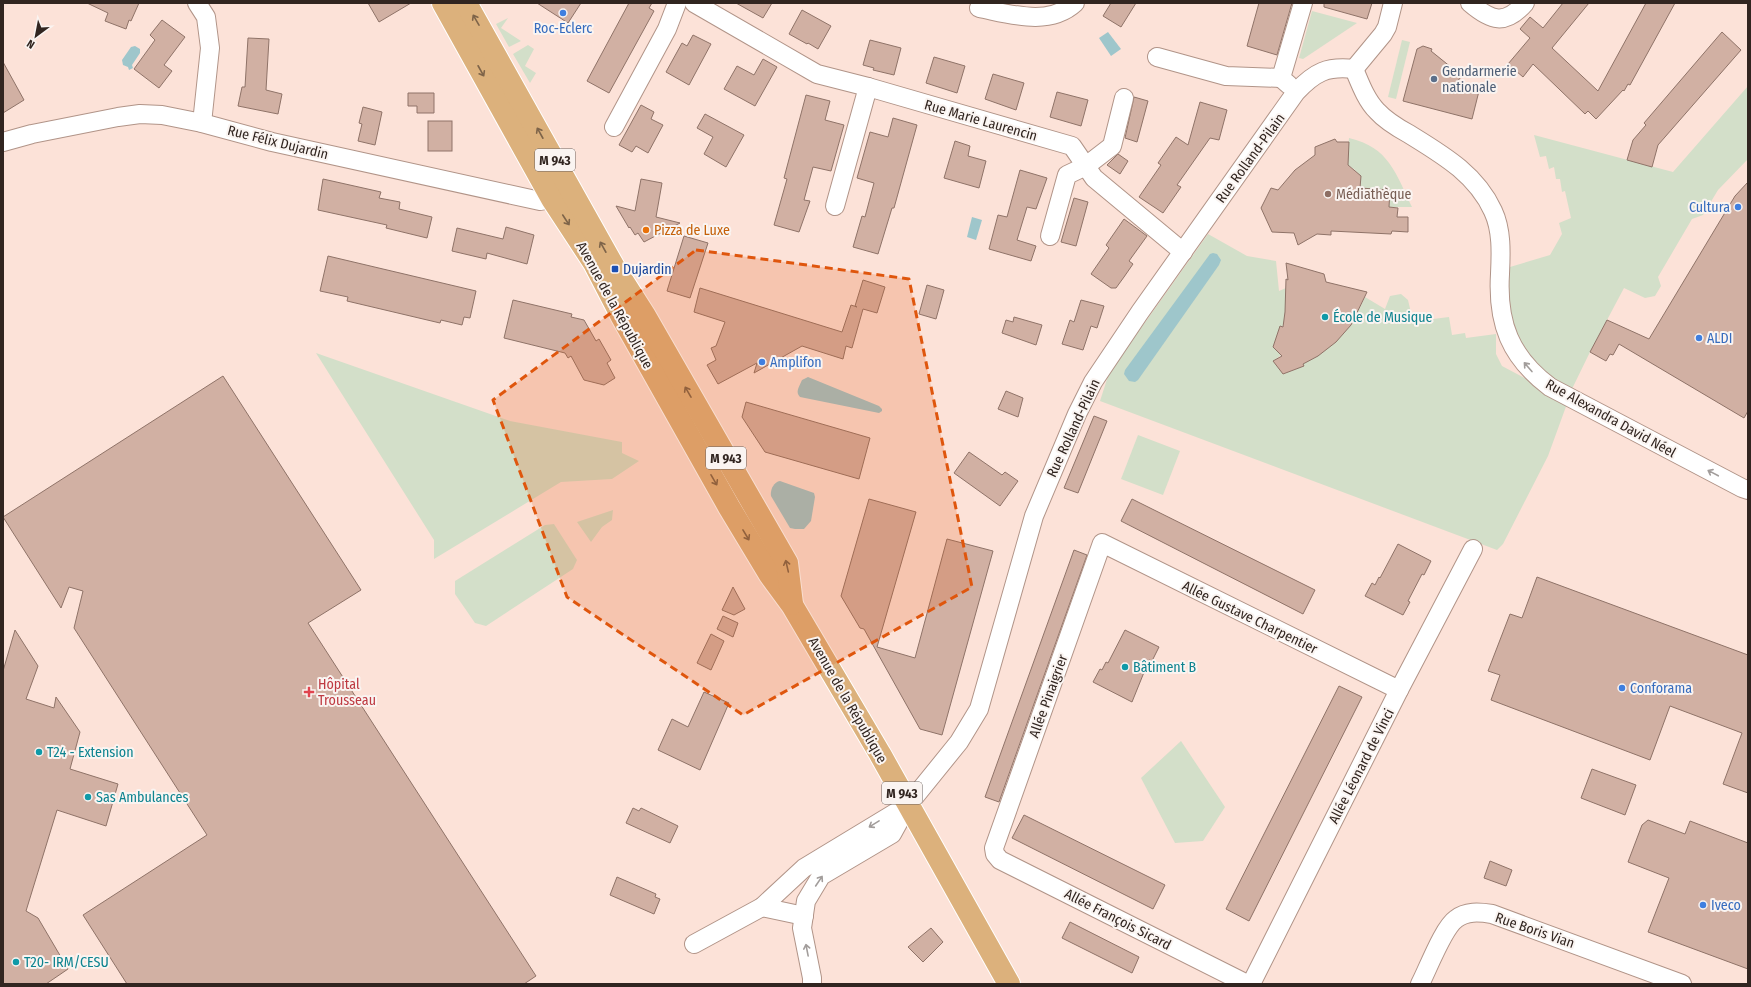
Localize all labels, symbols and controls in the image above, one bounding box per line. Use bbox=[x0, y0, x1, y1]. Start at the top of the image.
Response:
marker: Roc-Eclerc bbox=[558, 8, 568, 18]
one-way arrow bbox=[472, 14, 479, 26]
north arrow bbox=[16, 16, 56, 56]
place label: Roc-Eclerc bbox=[534, 20, 592, 37]
text: N bbox=[25, 37, 37, 51]
place label: Gendarmerie nationale bbox=[1442, 63, 1517, 96]
one-way arrow bbox=[478, 65, 485, 77]
marker: Gendarmerie nationale bbox=[1429, 74, 1439, 84]
street label: Rue Marie Laurencin bbox=[922, 96, 1039, 145]
street label: Rue Rolland-Pilain bbox=[1212, 110, 1289, 206]
street label: Rue Félix Dujardin bbox=[226, 122, 330, 163]
one-way arrow bbox=[535, 127, 543, 139]
road number: M 943 bbox=[535, 149, 575, 171]
place label: Médiathèque bbox=[1336, 186, 1411, 203]
marker: Médiathèque bbox=[1323, 189, 1333, 199]
place label: Cultura bbox=[1689, 199, 1730, 216]
marker: Cultura bbox=[1733, 202, 1743, 212]
one-way arrow bbox=[562, 215, 571, 226]
place label: Pizza de Luxe bbox=[654, 222, 730, 239]
marker: Pizza de Luxe bbox=[641, 225, 651, 235]
street label: Avenue de la République bbox=[573, 239, 657, 372]
one-way arrow bbox=[599, 241, 606, 253]
place label: Dujardin bbox=[623, 261, 672, 278]
marker: Dujardin bbox=[610, 264, 620, 274]
place label: École de Musique bbox=[1333, 308, 1433, 326]
marker: École de Musique bbox=[1320, 312, 1330, 322]
place label: ALDI bbox=[1707, 330, 1732, 347]
marker: ALDI bbox=[1694, 333, 1704, 343]
place label: Amplifon bbox=[770, 354, 822, 371]
marker: Amplifon bbox=[757, 357, 767, 367]
one-way arrow bbox=[1523, 362, 1533, 372]
street label: Rue Rolland-Pilain bbox=[1043, 376, 1104, 480]
street label: Rue Alexandra David Néel bbox=[1543, 376, 1679, 462]
one-way arrow bbox=[684, 386, 692, 398]
road number: M 943 bbox=[706, 447, 746, 469]
one-way arrow bbox=[1707, 469, 1719, 476]
one-way arrow bbox=[711, 474, 718, 486]
one-way arrow bbox=[742, 529, 750, 540]
one-way arrow bbox=[782, 560, 790, 573]
street label: Allée Gustave Charpentier bbox=[1179, 577, 1320, 658]
street label: Avenue de la République bbox=[805, 634, 891, 766]
street label: Allée Pinaigrier bbox=[1026, 652, 1071, 740]
place label: Bâtiment B bbox=[1133, 659, 1197, 676]
marker: Bâtiment B bbox=[1120, 662, 1130, 672]
place label: Hôpital Trousseau bbox=[318, 676, 376, 709]
place label: Conforama bbox=[1630, 680, 1692, 697]
marker: Conforama bbox=[1617, 683, 1627, 693]
marker: Hôpital Trousseau bbox=[303, 686, 315, 698]
street label: Allée Léonard de Vinci bbox=[1325, 706, 1398, 827]
place label: T24 - Extension bbox=[47, 744, 134, 761]
marker: T24 - Extension bbox=[34, 747, 44, 757]
road number: M 943 bbox=[882, 782, 922, 804]
place label: Sas Ambulances bbox=[96, 789, 188, 806]
marker: Sas Ambulances bbox=[83, 792, 93, 802]
one-way arrow bbox=[869, 820, 880, 828]
one-way arrow bbox=[815, 875, 823, 886]
street label: Allée François Sicard bbox=[1062, 885, 1174, 954]
place label: Iveco bbox=[1711, 897, 1741, 914]
marker: Iveco bbox=[1698, 900, 1708, 910]
street label: Rue Boris Vian bbox=[1493, 909, 1577, 952]
one-way arrow bbox=[802, 944, 810, 957]
place label: T20- IRM/CESU bbox=[24, 954, 109, 971]
marker: T20- IRM/CESU bbox=[11, 957, 21, 967]

